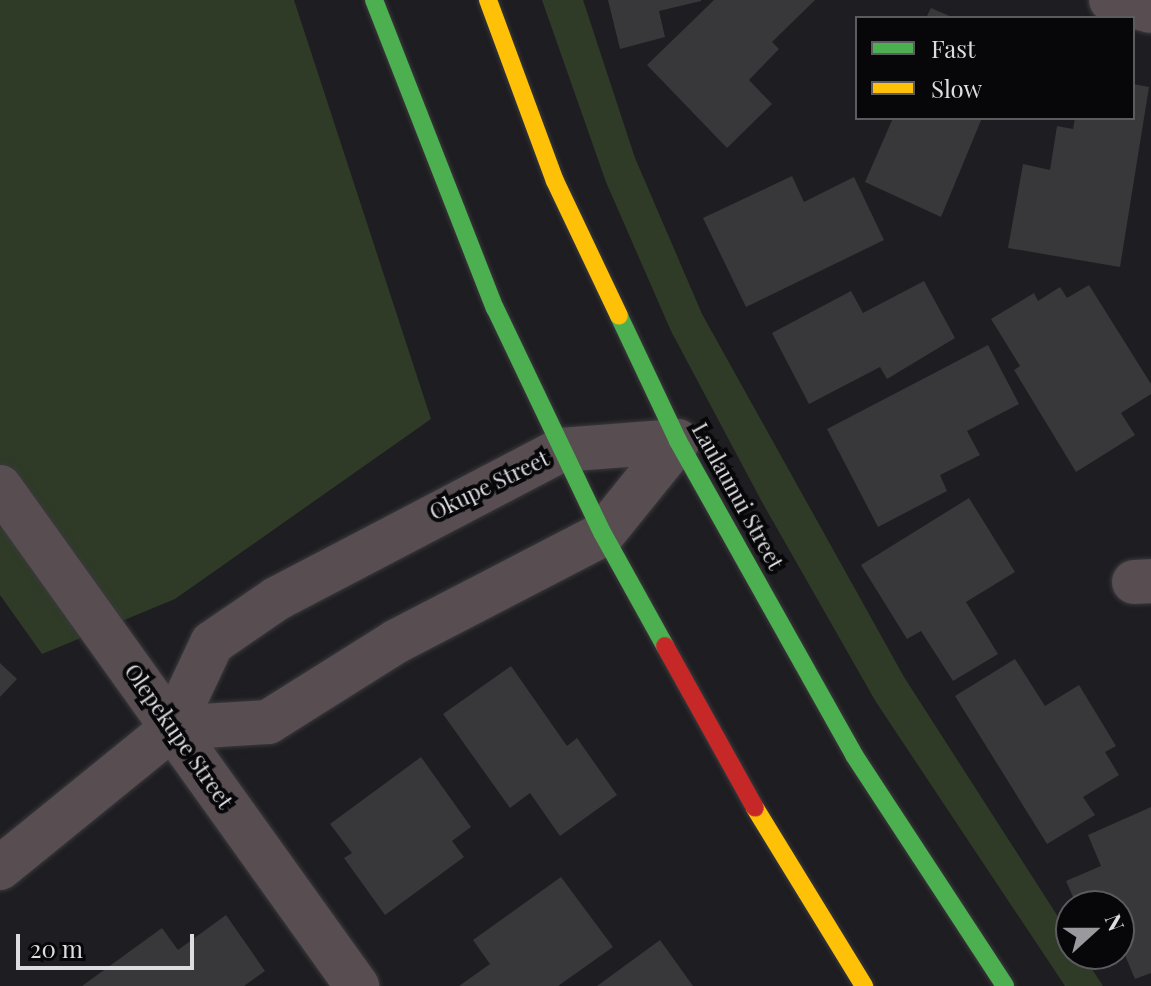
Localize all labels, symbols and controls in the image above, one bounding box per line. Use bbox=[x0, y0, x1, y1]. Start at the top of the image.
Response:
legend bbox=[855, 16, 1135, 120]
text: Fast bbox=[931, 32, 976, 64]
text: Slow bbox=[931, 72, 982, 104]
street label: Laulaunui Street bbox=[687, 418, 789, 574]
street label: Okupe Street bbox=[425, 445, 553, 525]
street label: Olepekupe Street bbox=[119, 659, 239, 813]
north arrow bbox=[1055, 890, 1135, 970]
text: N bbox=[1099, 909, 1132, 935]
scale bar bbox=[20, 918, 198, 968]
text: 20 m bbox=[30, 932, 83, 964]

